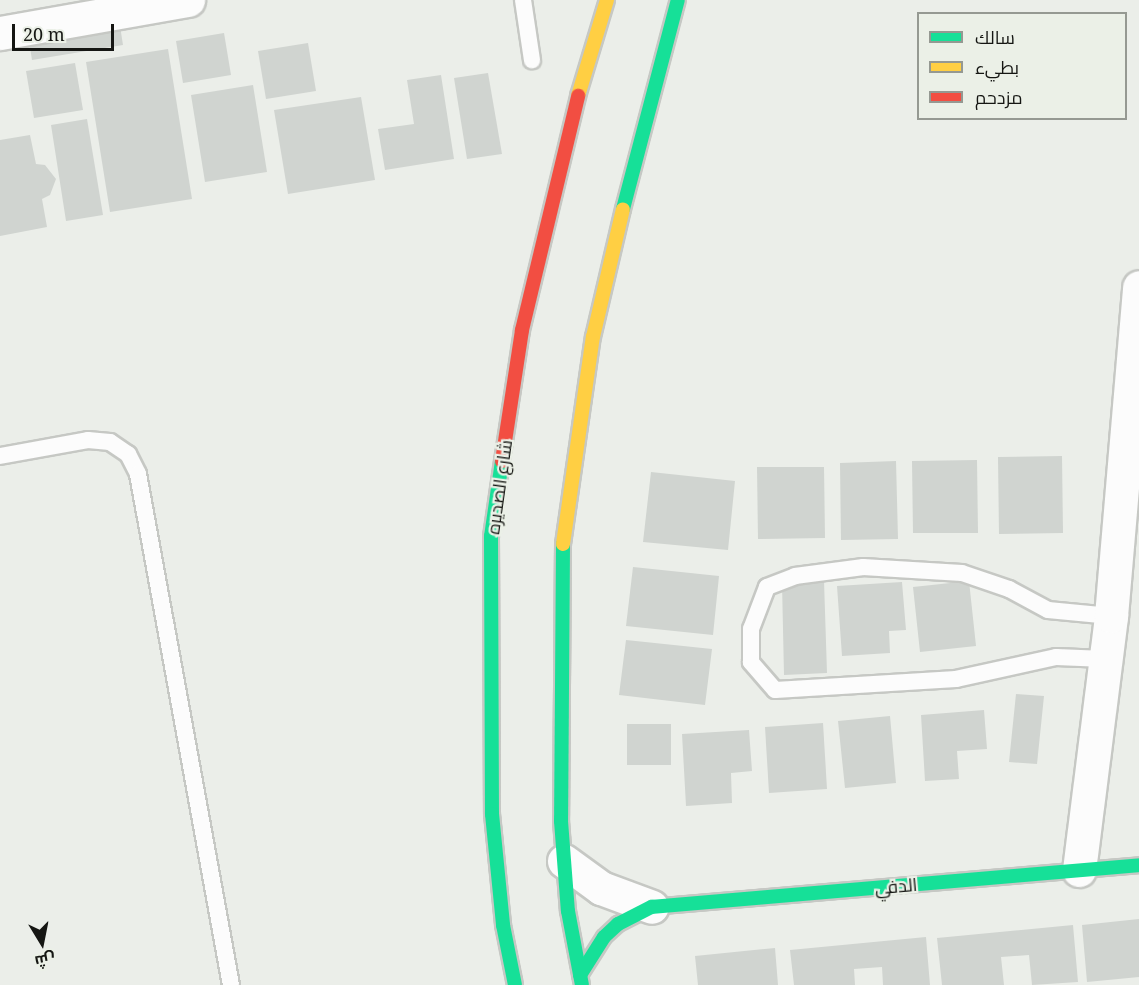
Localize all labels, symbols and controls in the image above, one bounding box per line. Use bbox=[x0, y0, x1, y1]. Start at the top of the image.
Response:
scale bar bbox=[15, 12, 117, 50]
legend bbox=[917, 12, 1127, 120]
text: 20 m bbox=[23, 22, 65, 46]
text: سالك bbox=[975, 25, 1015, 49]
text: بطيء bbox=[975, 55, 1019, 79]
text: مزدحم bbox=[975, 85, 1023, 109]
street label: شارع الصديره bbox=[482, 438, 516, 536]
street label: الدفي bbox=[874, 873, 918, 899]
north arrow bbox=[12, 913, 72, 973]
text: ش bbox=[33, 948, 57, 973]

